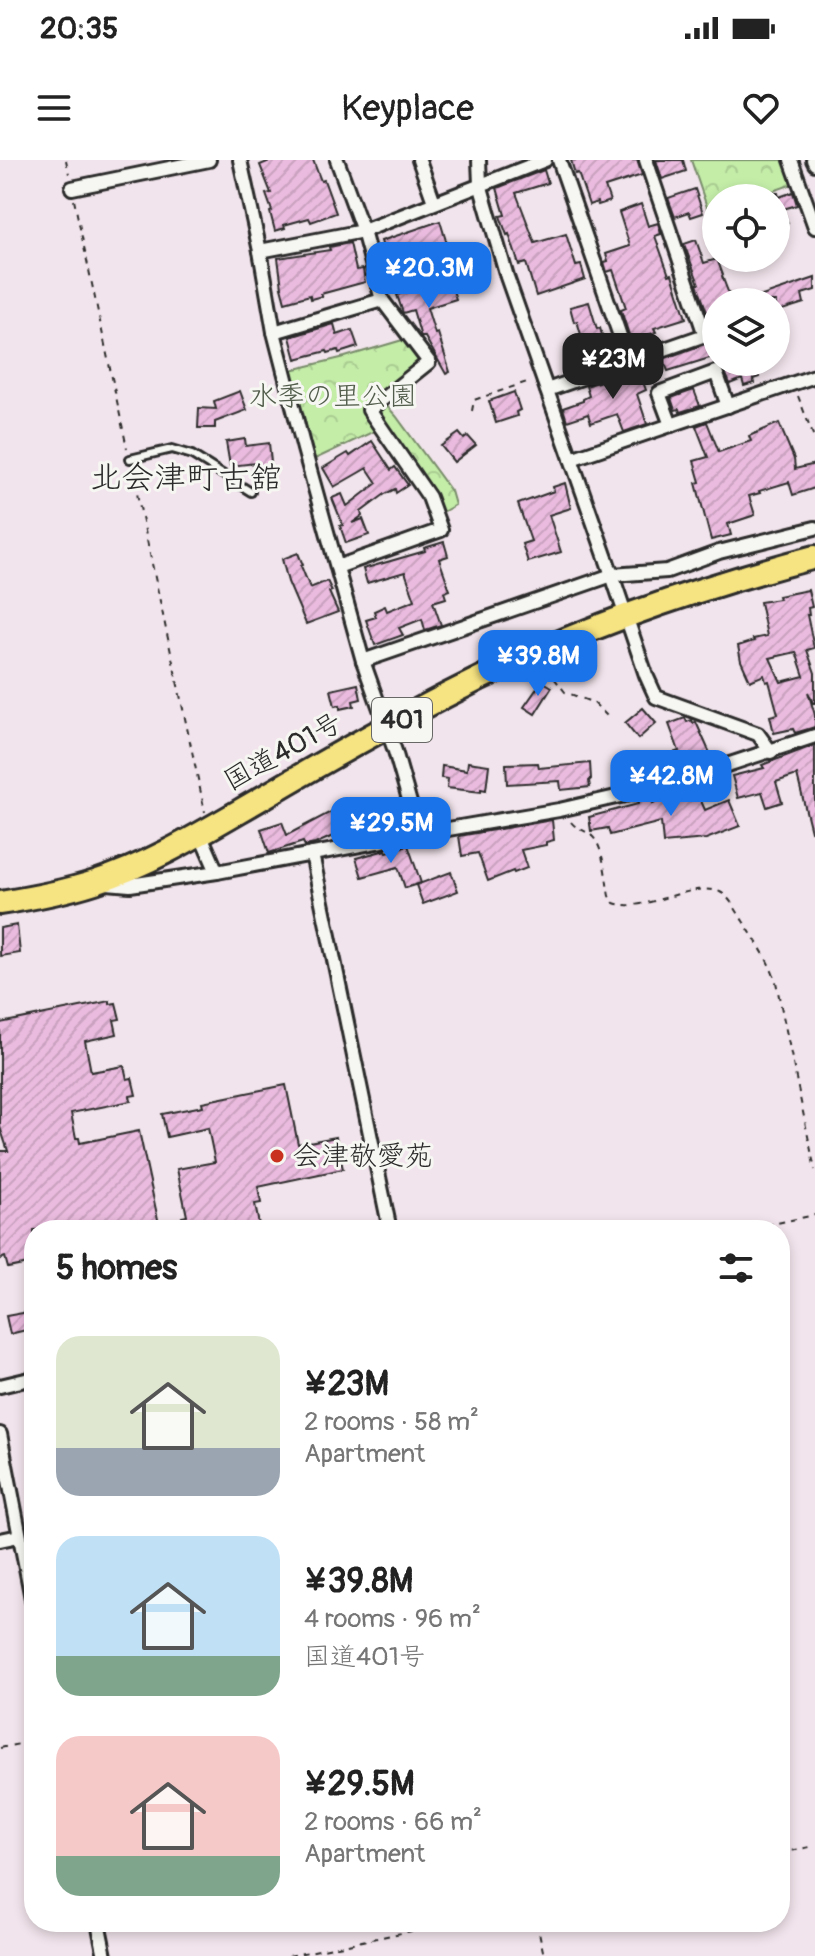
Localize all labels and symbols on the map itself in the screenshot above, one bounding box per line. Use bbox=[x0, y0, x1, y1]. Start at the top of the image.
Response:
pin: ¥20.3M bbox=[364, 242, 494, 310]
pin: ¥23M bbox=[566, 333, 660, 401]
park label: 水季の里公園 bbox=[249, 379, 417, 414]
district label: 北会津町古舘 bbox=[90, 458, 282, 498]
pin: ¥39.8M bbox=[473, 630, 603, 698]
road number: 401 bbox=[372, 698, 432, 742]
street label: 国道401号 bbox=[218, 705, 348, 799]
pin: ¥42.8M bbox=[606, 750, 736, 818]
pin: ¥29.5M bbox=[326, 797, 456, 865]
place label: 会津敬愛苑 bbox=[293, 1139, 433, 1174]
marker: 会津敬愛苑 bbox=[268, 1147, 286, 1165]

